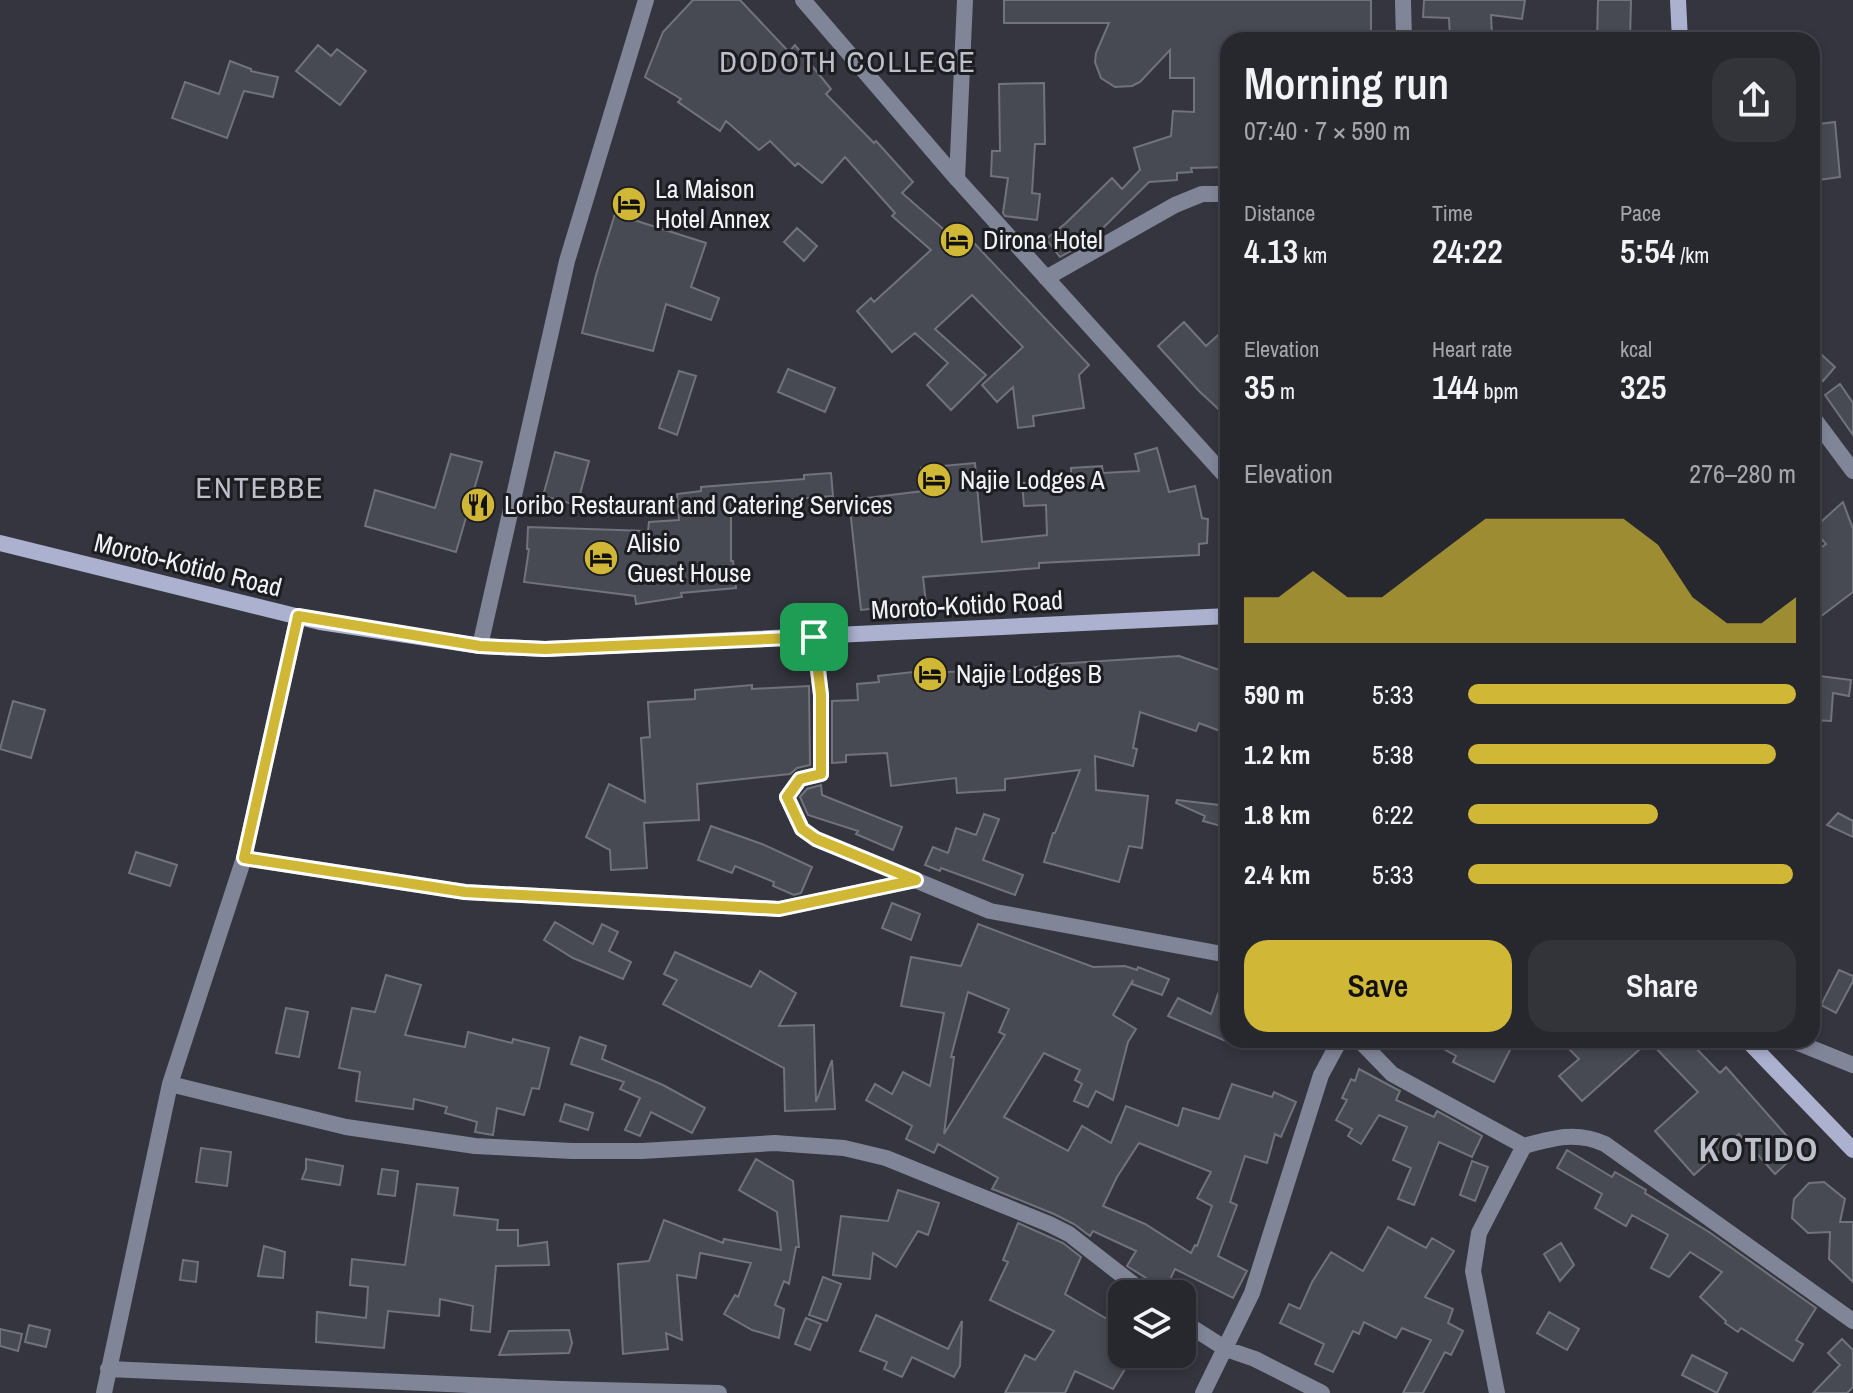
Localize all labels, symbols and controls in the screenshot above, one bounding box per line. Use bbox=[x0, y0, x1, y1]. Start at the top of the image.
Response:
district label: DODOTH COLLEGE bbox=[719, 41, 977, 81]
text: Morning run bbox=[1244, 53, 1449, 113]
button: share bbox=[1712, 58, 1796, 142]
text: 07:40 · 7 × 590 m bbox=[1244, 113, 1411, 148]
place label: La Maison Hotel Annex bbox=[655, 171, 770, 236]
hotel icon: La Maison Hotel Annex bbox=[610, 185, 648, 223]
text: Distance bbox=[1244, 198, 1315, 228]
text: Time bbox=[1432, 198, 1473, 228]
text: Pace bbox=[1620, 198, 1661, 228]
hotel icon: Dirona Hotel bbox=[938, 221, 976, 259]
place label: Dirona Hotel bbox=[983, 222, 1103, 257]
text: 4.13 bbox=[1244, 228, 1298, 274]
text: 24:22 bbox=[1432, 228, 1503, 274]
text: 5:54 bbox=[1620, 228, 1675, 274]
text: km bbox=[1298, 240, 1327, 270]
text: /km bbox=[1675, 240, 1709, 270]
text: Elevation bbox=[1244, 334, 1319, 364]
text: Heart rate bbox=[1432, 334, 1512, 364]
text: kcal bbox=[1620, 334, 1652, 364]
text: 35 bbox=[1244, 364, 1275, 410]
text: 144 bbox=[1432, 364, 1479, 410]
text: 325 bbox=[1620, 364, 1667, 410]
text: m bbox=[1275, 376, 1295, 406]
text: bpm bbox=[1479, 376, 1519, 406]
text: Elevation bbox=[1244, 456, 1333, 491]
text: 276–280 m bbox=[1689, 456, 1796, 491]
hotel icon: Najie Lodges A bbox=[915, 461, 953, 499]
place label: Najie Lodges A bbox=[960, 462, 1105, 497]
district label: ENTEBBE bbox=[196, 467, 324, 507]
restaurant icon: Loribo Restaurant and Catering Services bbox=[459, 486, 497, 524]
place label: Loribo Restaurant and Catering Services bbox=[504, 487, 893, 522]
street label: Moroto-Kotido Road bbox=[91, 524, 285, 605]
place label: Alisio Guest House bbox=[626, 525, 751, 590]
hotel icon: Alisio Guest House bbox=[582, 539, 620, 577]
street label: Moroto-Kotido Road bbox=[870, 582, 1064, 627]
pin bbox=[780, 603, 848, 671]
icon: arrive bbox=[792, 615, 836, 659]
hotel icon: Najie Lodges B bbox=[911, 655, 949, 693]
place label: Najie Lodges B bbox=[956, 656, 1102, 691]
text: 590 m bbox=[1244, 677, 1304, 712]
text: 5:33 bbox=[1372, 677, 1414, 712]
text: 1.2 km bbox=[1244, 737, 1310, 772]
text: 5:38 bbox=[1372, 737, 1414, 772]
text: 1.8 km bbox=[1244, 797, 1310, 832]
text: 6:22 bbox=[1372, 797, 1414, 832]
text: 2.4 km bbox=[1244, 857, 1310, 892]
text: 5:33 bbox=[1372, 857, 1414, 892]
button: Save bbox=[1244, 940, 1512, 1032]
button: Share bbox=[1528, 940, 1796, 1032]
district label: KOTIDO bbox=[1699, 1126, 1819, 1172]
map controls bbox=[1108, 1280, 1196, 1368]
button: layers bbox=[1108, 1280, 1196, 1368]

